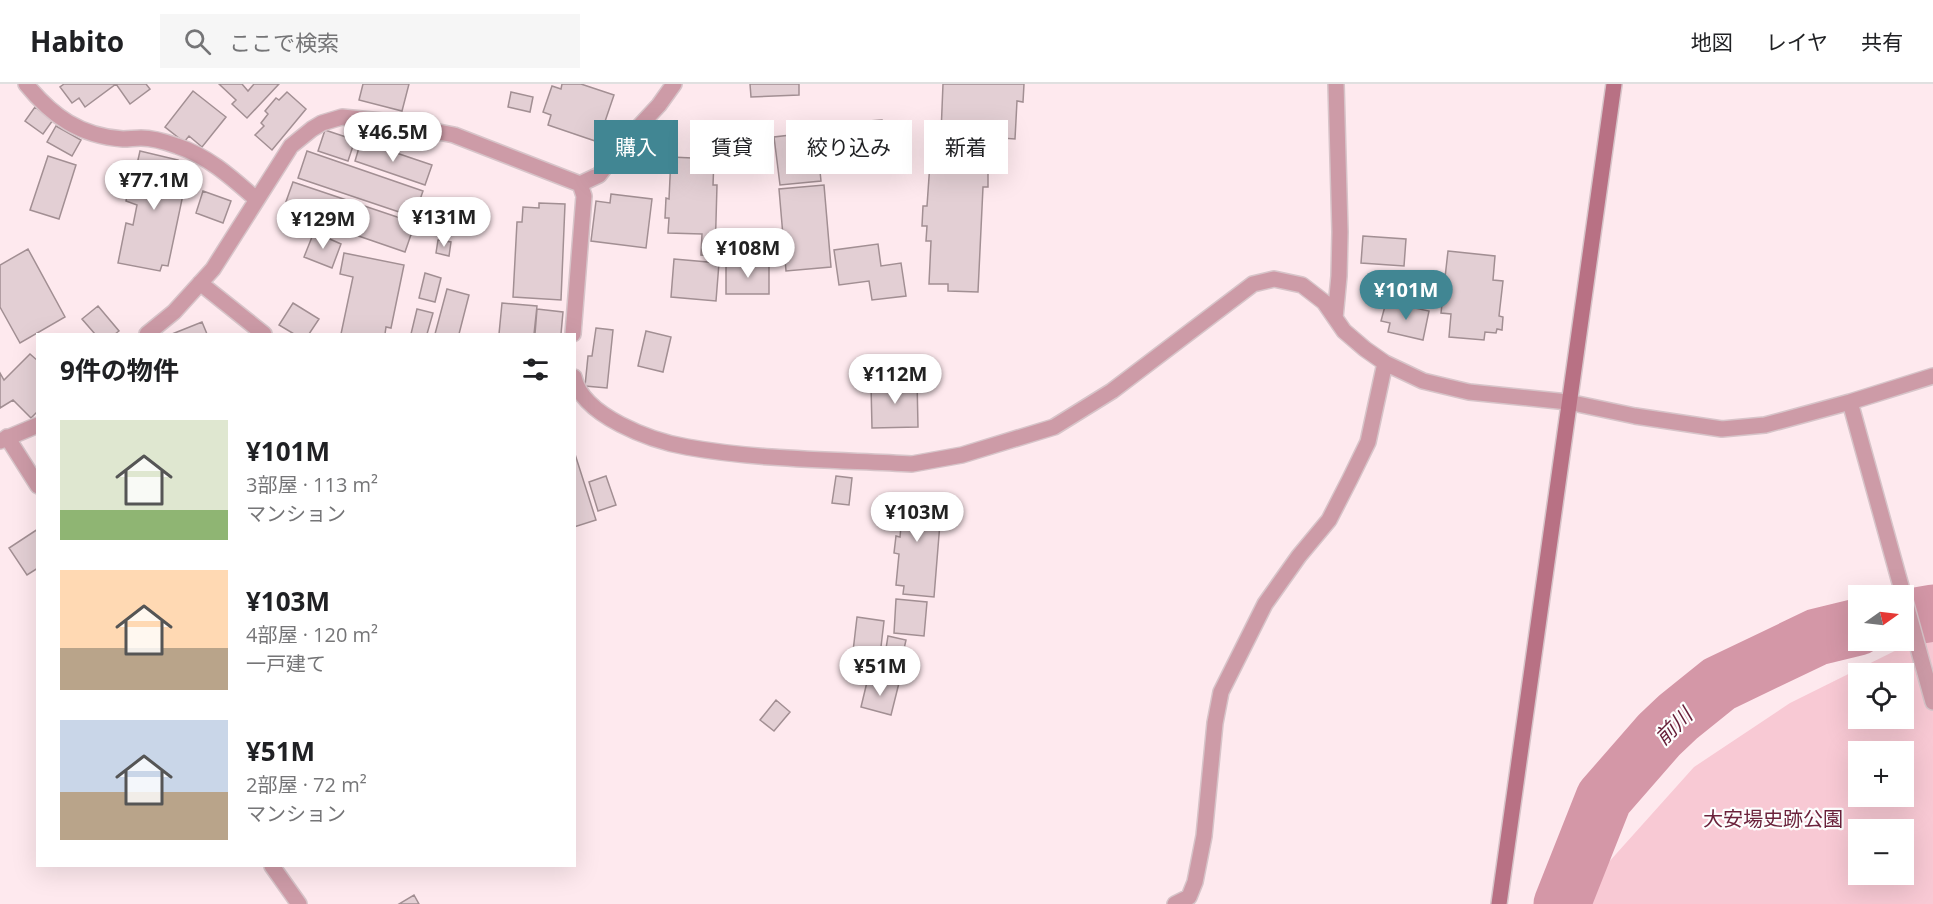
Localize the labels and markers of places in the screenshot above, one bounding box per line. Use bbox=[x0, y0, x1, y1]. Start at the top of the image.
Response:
pin: ¥46.5M bbox=[344, 112, 442, 163]
pin: ¥77.1M bbox=[105, 160, 203, 211]
pin: ¥131M bbox=[402, 197, 486, 248]
pin: ¥129M bbox=[281, 199, 365, 250]
pin: ¥108M bbox=[706, 228, 790, 279]
pin: ¥101M bbox=[1364, 270, 1448, 321]
pin: ¥112M bbox=[853, 354, 937, 405]
pin: ¥103M bbox=[875, 492, 959, 543]
pin: ¥51M bbox=[844, 646, 916, 697]

